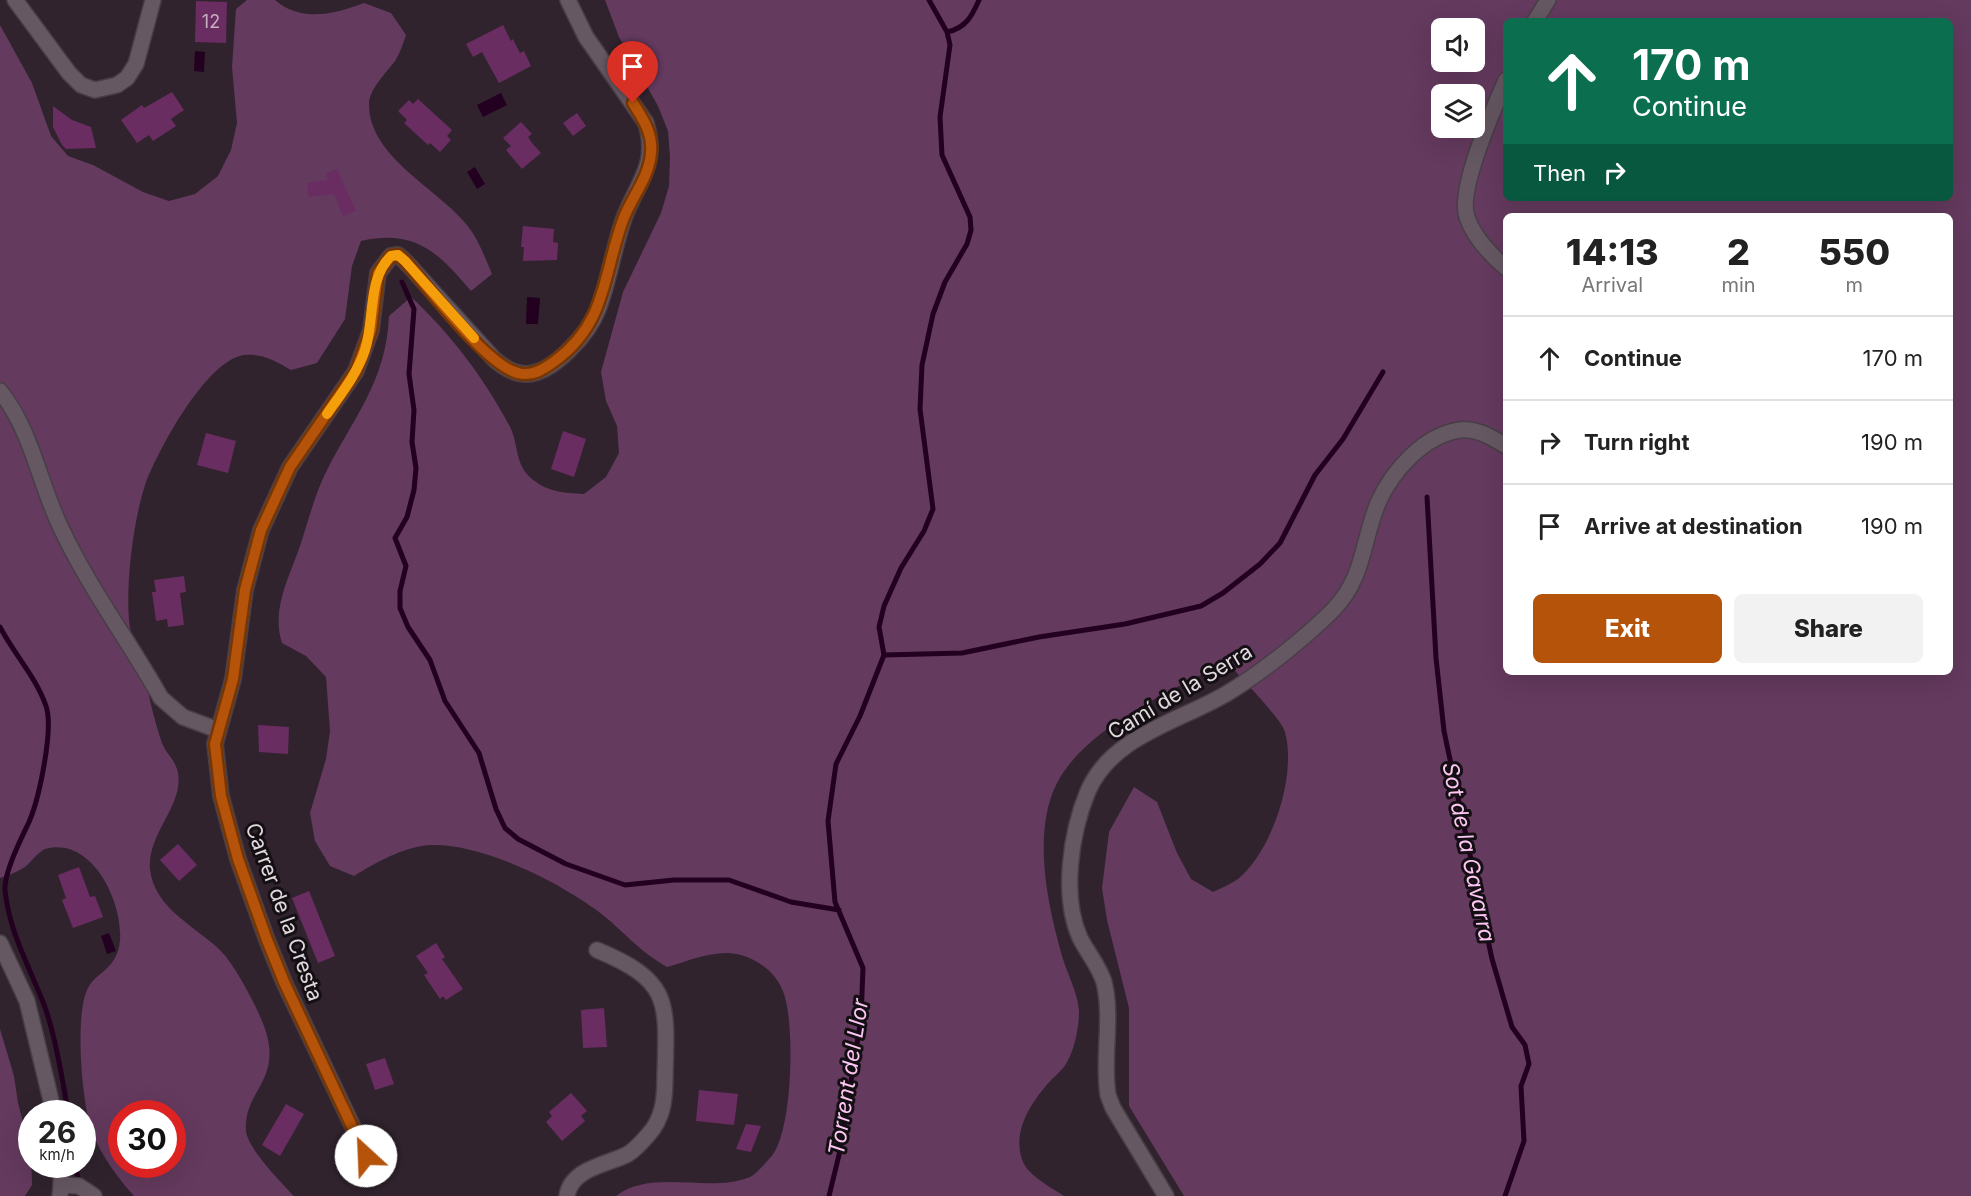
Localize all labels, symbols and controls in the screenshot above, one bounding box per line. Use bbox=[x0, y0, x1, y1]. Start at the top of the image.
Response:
house number: 12 bbox=[202, 11, 220, 32]
map controls bbox=[1431, 18, 1485, 138]
button: sound bbox=[1431, 18, 1485, 72]
text: 170 m bbox=[1632, 39, 1750, 90]
pin bbox=[607, 41, 658, 103]
icon: ahead bbox=[1533, 42, 1611, 120]
icon: arrive bbox=[616, 50, 649, 83]
button: layers bbox=[1431, 84, 1485, 138]
text: Continue bbox=[1632, 90, 1747, 123]
icon: right bbox=[1598, 156, 1631, 189]
text: Then bbox=[1533, 160, 1586, 186]
text: 14:13 bbox=[1566, 230, 1659, 274]
text: 2 bbox=[1727, 230, 1750, 274]
text: 550 bbox=[1818, 230, 1890, 274]
text: Arrival bbox=[1581, 273, 1643, 297]
text: min bbox=[1721, 273, 1756, 297]
text: m bbox=[1846, 273, 1863, 297]
icon: ahead bbox=[1533, 342, 1566, 375]
text: Continue bbox=[1584, 345, 1682, 371]
text: 170 m bbox=[1863, 345, 1923, 371]
icon: right bbox=[1533, 426, 1566, 459]
text: Turn right bbox=[1584, 429, 1690, 455]
text: 190 m bbox=[1861, 429, 1923, 455]
icon: arrive bbox=[1533, 510, 1566, 543]
text: Arrive at destination bbox=[1584, 513, 1803, 539]
text: 190 m bbox=[1861, 513, 1923, 539]
button: Exit bbox=[1533, 594, 1722, 663]
button: Share bbox=[1734, 594, 1923, 663]
street label: Camí de la Serra bbox=[1103, 639, 1256, 745]
water label: Sot de la Gavarra bbox=[1437, 760, 1501, 944]
street label: Carrer de la Cresta bbox=[241, 819, 328, 1004]
water label: Torrent del Llor bbox=[823, 996, 873, 1157]
speed limit sign: 30 bbox=[108, 1100, 186, 1178]
text: 26 bbox=[38, 1114, 76, 1150]
position arrow bbox=[334, 1124, 398, 1188]
text: km/h bbox=[39, 1145, 75, 1164]

